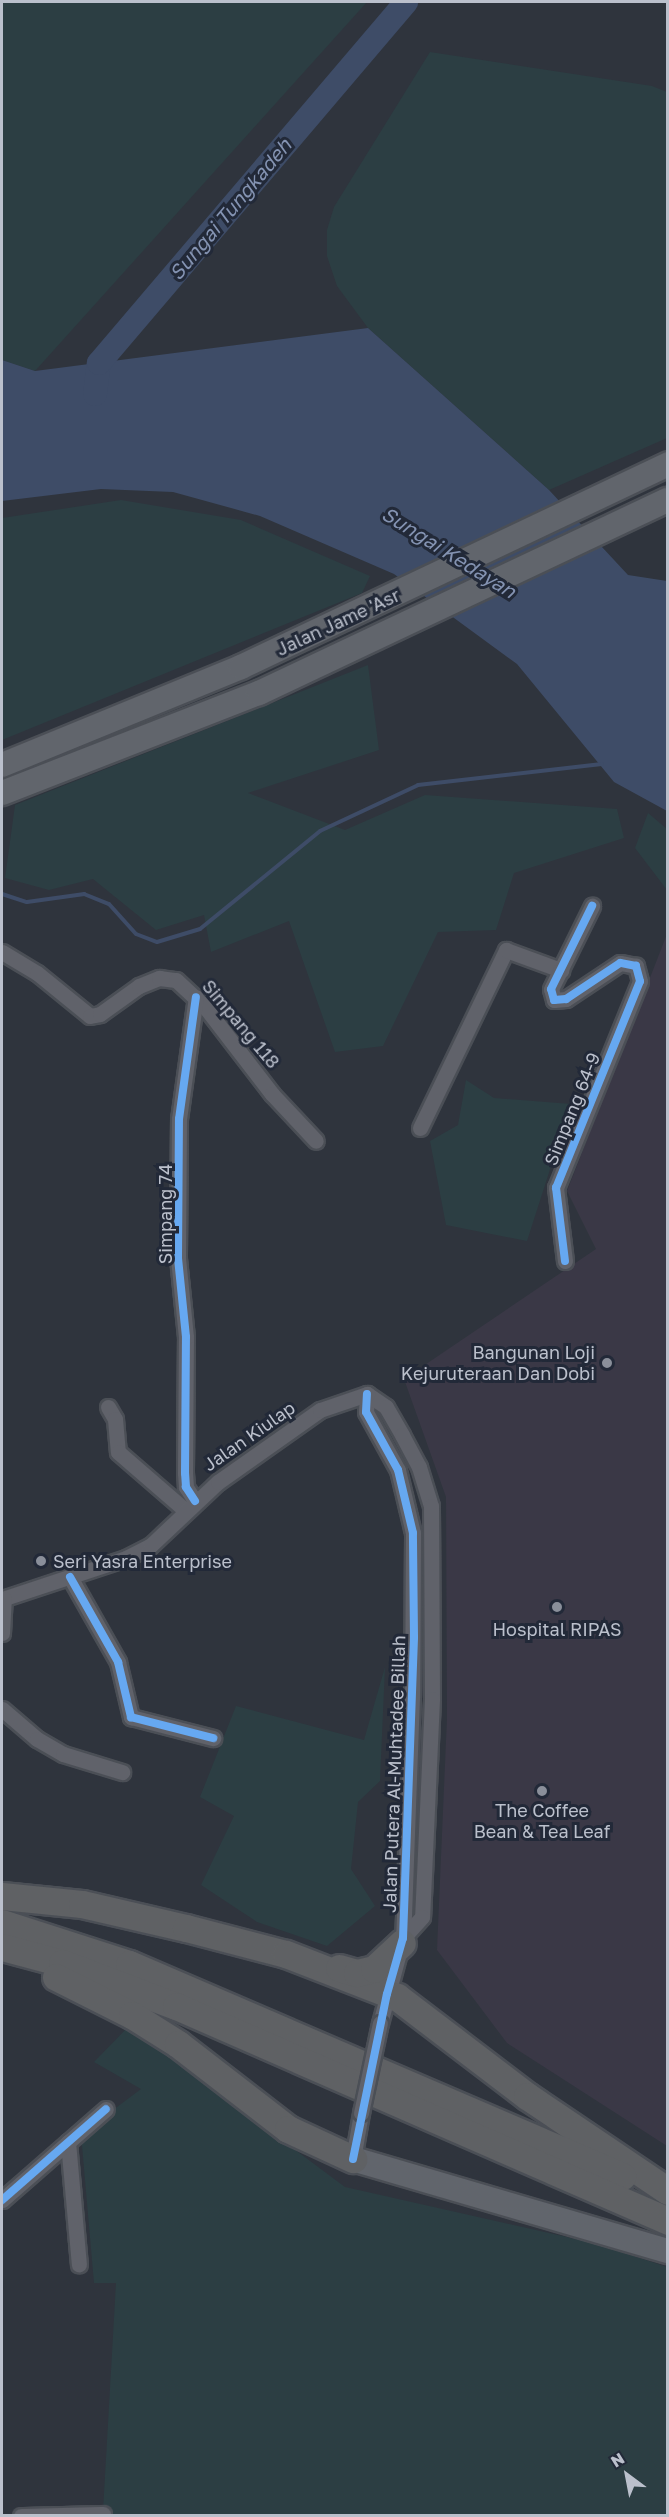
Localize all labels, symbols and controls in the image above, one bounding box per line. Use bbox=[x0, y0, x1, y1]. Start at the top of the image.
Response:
water label: Sungai Tungkadeh bbox=[164, 133, 296, 285]
water label: Sungai Kedayan bbox=[378, 501, 520, 603]
street label: Jalan Jame 'Asr bbox=[273, 584, 403, 660]
street label: Simpang 118 bbox=[198, 975, 284, 1073]
street label: Simpang 64-9 bbox=[540, 1049, 604, 1169]
street label: Simpang 74 bbox=[154, 1164, 176, 1264]
place label: Bangunan Loji Kejuruteraan Dan Dobi bbox=[401, 1342, 595, 1384]
marker: Bangunan Loji Kejuruteraan Dan Dobi bbox=[600, 1356, 614, 1370]
street label: Jalan Kiulap bbox=[199, 1397, 299, 1475]
place label: Seri Yasra Enterprise bbox=[53, 1550, 232, 1572]
marker: Seri Yasra Enterprise bbox=[34, 1554, 48, 1568]
marker: Hospital RIPAS bbox=[548, 1598, 566, 1616]
place label: Hospital RIPAS bbox=[492, 1618, 622, 1640]
street label: Jalan Putera Al-Muhtadee Billah bbox=[378, 1635, 410, 1913]
marker: The Coffee Bean & Tea Leaf bbox=[535, 1784, 549, 1798]
place label: The Coffee Bean & Tea Leaf bbox=[474, 1800, 610, 1842]
north arrow bbox=[597, 2445, 657, 2505]
text: N bbox=[607, 2448, 628, 2471]

